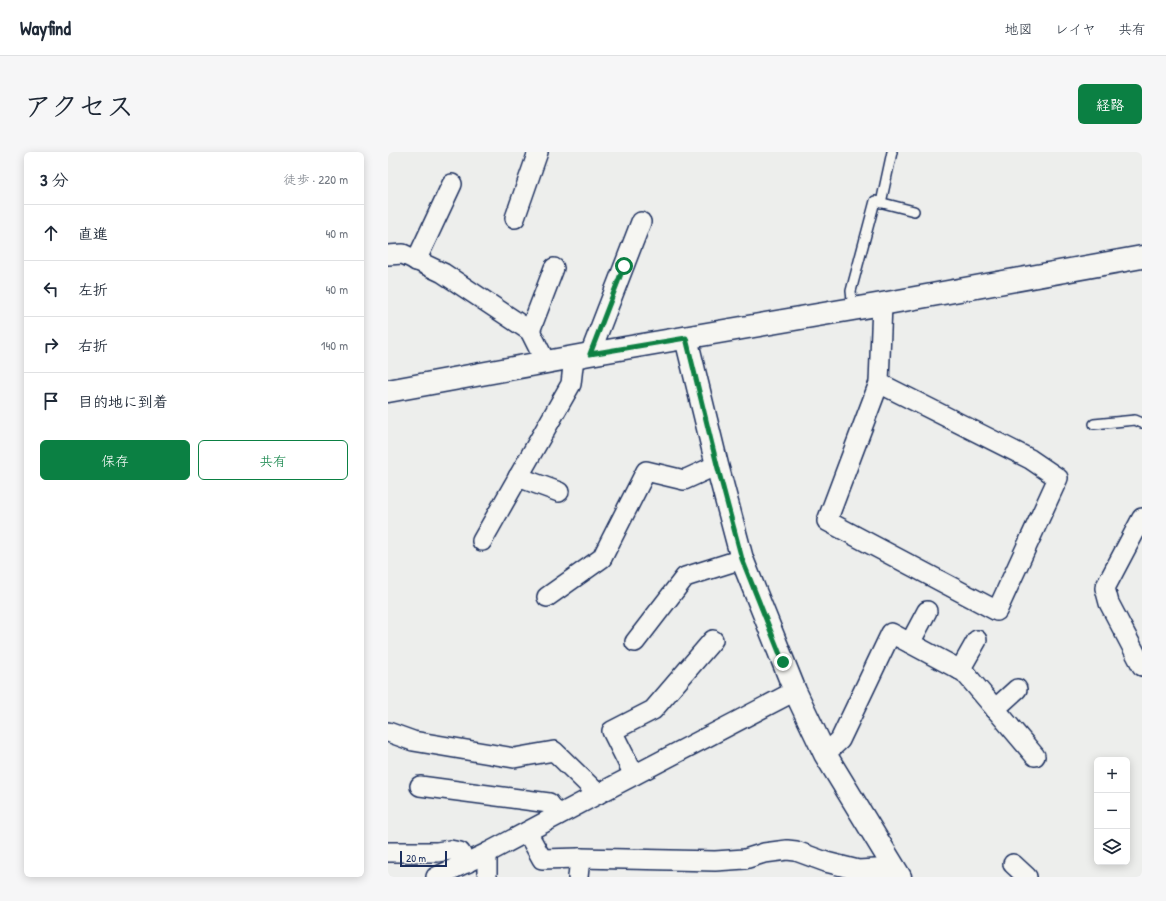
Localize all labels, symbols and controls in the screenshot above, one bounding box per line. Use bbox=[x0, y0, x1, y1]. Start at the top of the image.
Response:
text: Wayfind bbox=[20, 15, 71, 41]
text: 地図 bbox=[1005, 19, 1033, 38]
text: レイヤ bbox=[1055, 19, 1096, 38]
text: 共有 bbox=[1118, 19, 1146, 38]
button: 経路 bbox=[1078, 84, 1142, 124]
text: アクセス bbox=[24, 87, 134, 125]
text: 3 分 bbox=[40, 168, 69, 191]
text: 徒歩 · 220 m bbox=[284, 170, 348, 188]
icon: ahead bbox=[40, 222, 62, 244]
text: 直進 bbox=[78, 223, 108, 244]
text: 40 m bbox=[325, 224, 348, 242]
route start bbox=[615, 257, 633, 275]
icon: left bbox=[40, 278, 62, 300]
text: 左折 bbox=[78, 279, 108, 300]
text: 40 m bbox=[325, 280, 348, 298]
icon: right bbox=[40, 334, 62, 356]
text: 右折 bbox=[78, 335, 108, 356]
text: 140 m bbox=[321, 336, 348, 354]
icon: arrive bbox=[40, 390, 62, 412]
text: 目的地に到着 bbox=[78, 391, 168, 412]
button: 保存 bbox=[40, 440, 190, 480]
button: 共有 bbox=[198, 440, 348, 480]
route end bbox=[774, 653, 792, 671]
map controls bbox=[1094, 757, 1130, 865]
button: + bbox=[1094, 757, 1130, 793]
button: − bbox=[1094, 793, 1130, 829]
button: layers bbox=[1094, 829, 1130, 865]
scale bar bbox=[400, 849, 447, 868]
text: 20 m bbox=[406, 851, 426, 865]

